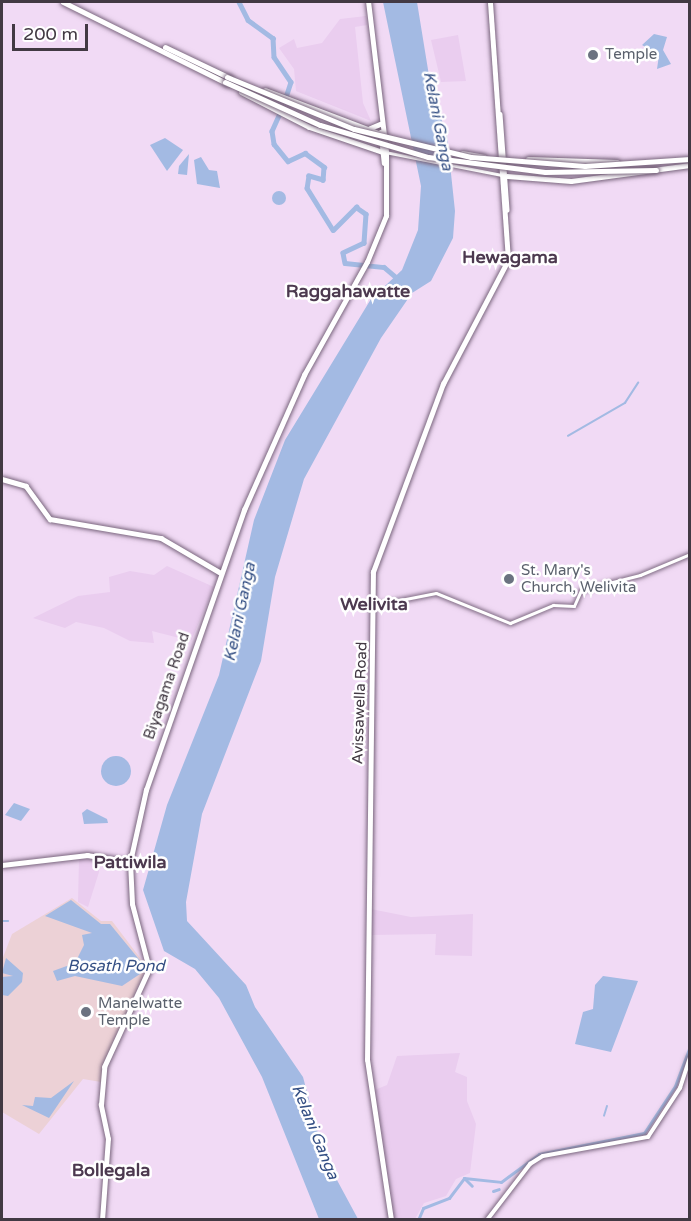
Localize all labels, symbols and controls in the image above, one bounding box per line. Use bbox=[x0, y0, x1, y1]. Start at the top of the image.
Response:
scale bar bbox=[15, 12, 92, 50]
text: 200 m bbox=[23, 23, 78, 45]
place label: Temple bbox=[605, 46, 657, 64]
marker: Temple bbox=[586, 48, 600, 62]
water label: Kelani Ganga bbox=[419, 70, 457, 172]
district label: Hewagama bbox=[462, 246, 558, 268]
district label: Raggahawatte bbox=[286, 280, 410, 302]
water label: Kelani Ganga bbox=[220, 561, 260, 663]
place label: St. Mary's Church, Welivita bbox=[521, 561, 636, 596]
marker: St. Mary's Church, Welivita bbox=[502, 572, 516, 586]
district label: Welivita bbox=[340, 593, 408, 615]
street label: Biyagama Road bbox=[140, 630, 194, 742]
street label: Avissawella Road bbox=[349, 641, 371, 765]
district label: Pattiwila bbox=[93, 851, 167, 873]
water label: Bosath Pond bbox=[67, 956, 165, 976]
place label: Manelwatte Temple bbox=[98, 994, 182, 1029]
marker: Manelwatte Temple bbox=[79, 1005, 93, 1019]
water label: Kelani Ganga bbox=[287, 1082, 343, 1182]
district label: Bollegala bbox=[72, 1159, 150, 1181]

